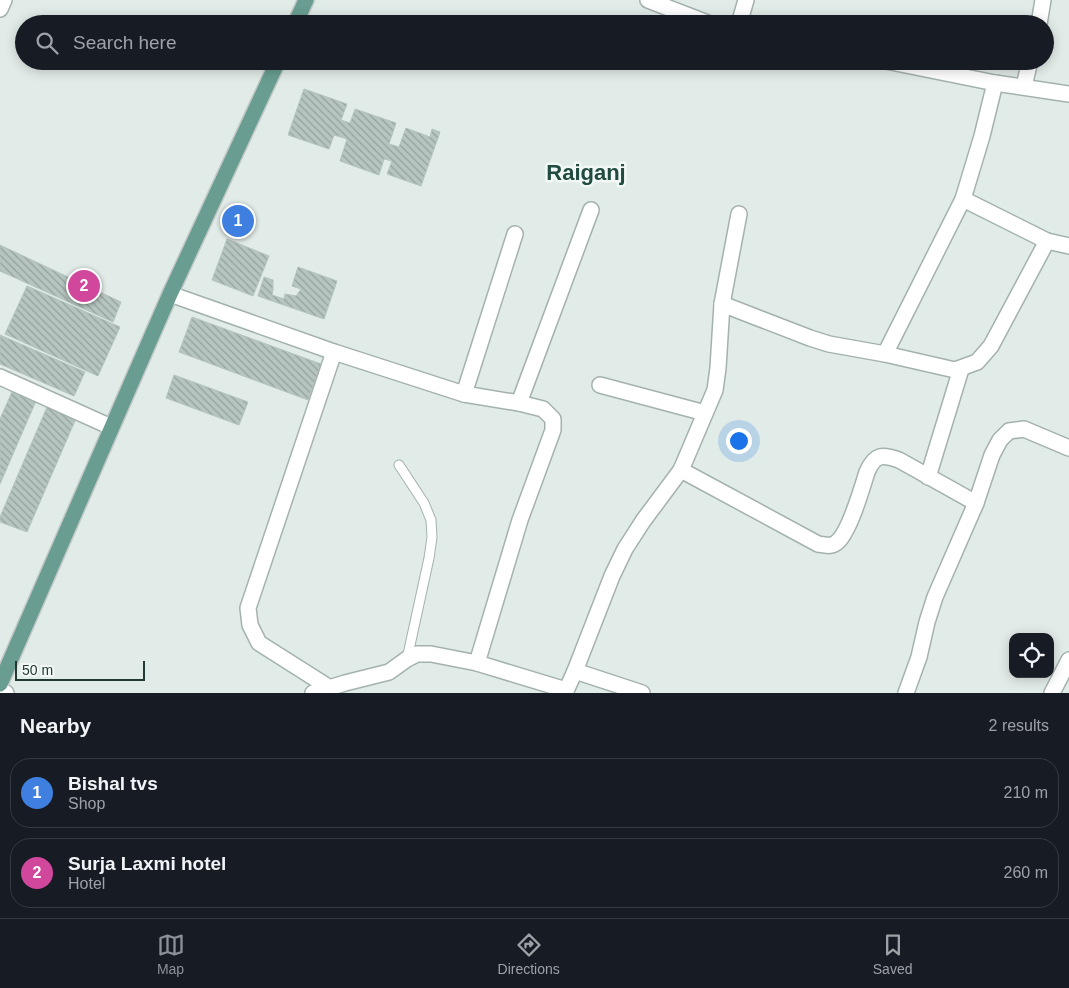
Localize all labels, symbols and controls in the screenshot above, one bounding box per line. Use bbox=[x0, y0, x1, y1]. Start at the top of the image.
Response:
search box bbox=[15, 15, 1054, 70]
icon: search bbox=[33, 29, 61, 57]
text: Search here bbox=[73, 32, 177, 53]
district label: Raiganj bbox=[546, 160, 626, 185]
pin: 1 bbox=[222, 202, 254, 240]
pin: 2 bbox=[68, 267, 100, 305]
your location bbox=[726, 428, 752, 454]
map controls bbox=[1009, 633, 1054, 678]
button: locate bbox=[1009, 633, 1054, 678]
scale bar bbox=[15, 658, 145, 681]
text: 50 m bbox=[22, 662, 53, 678]
text: Nearby bbox=[20, 714, 91, 737]
text: 2 results bbox=[989, 717, 1049, 734]
text: Bishal tvs bbox=[68, 773, 158, 794]
text: 1 bbox=[33, 784, 41, 801]
text: 210 m bbox=[1004, 784, 1048, 801]
text: Shop bbox=[68, 795, 105, 812]
text: Surja Laxmi hotel bbox=[68, 853, 226, 874]
text: 2 bbox=[33, 864, 41, 881]
text: 260 m bbox=[1004, 864, 1048, 881]
text: Hotel bbox=[68, 875, 105, 892]
tab: Map bbox=[157, 931, 185, 977]
tab: Directions bbox=[498, 931, 560, 977]
tab: Saved bbox=[873, 931, 912, 977]

